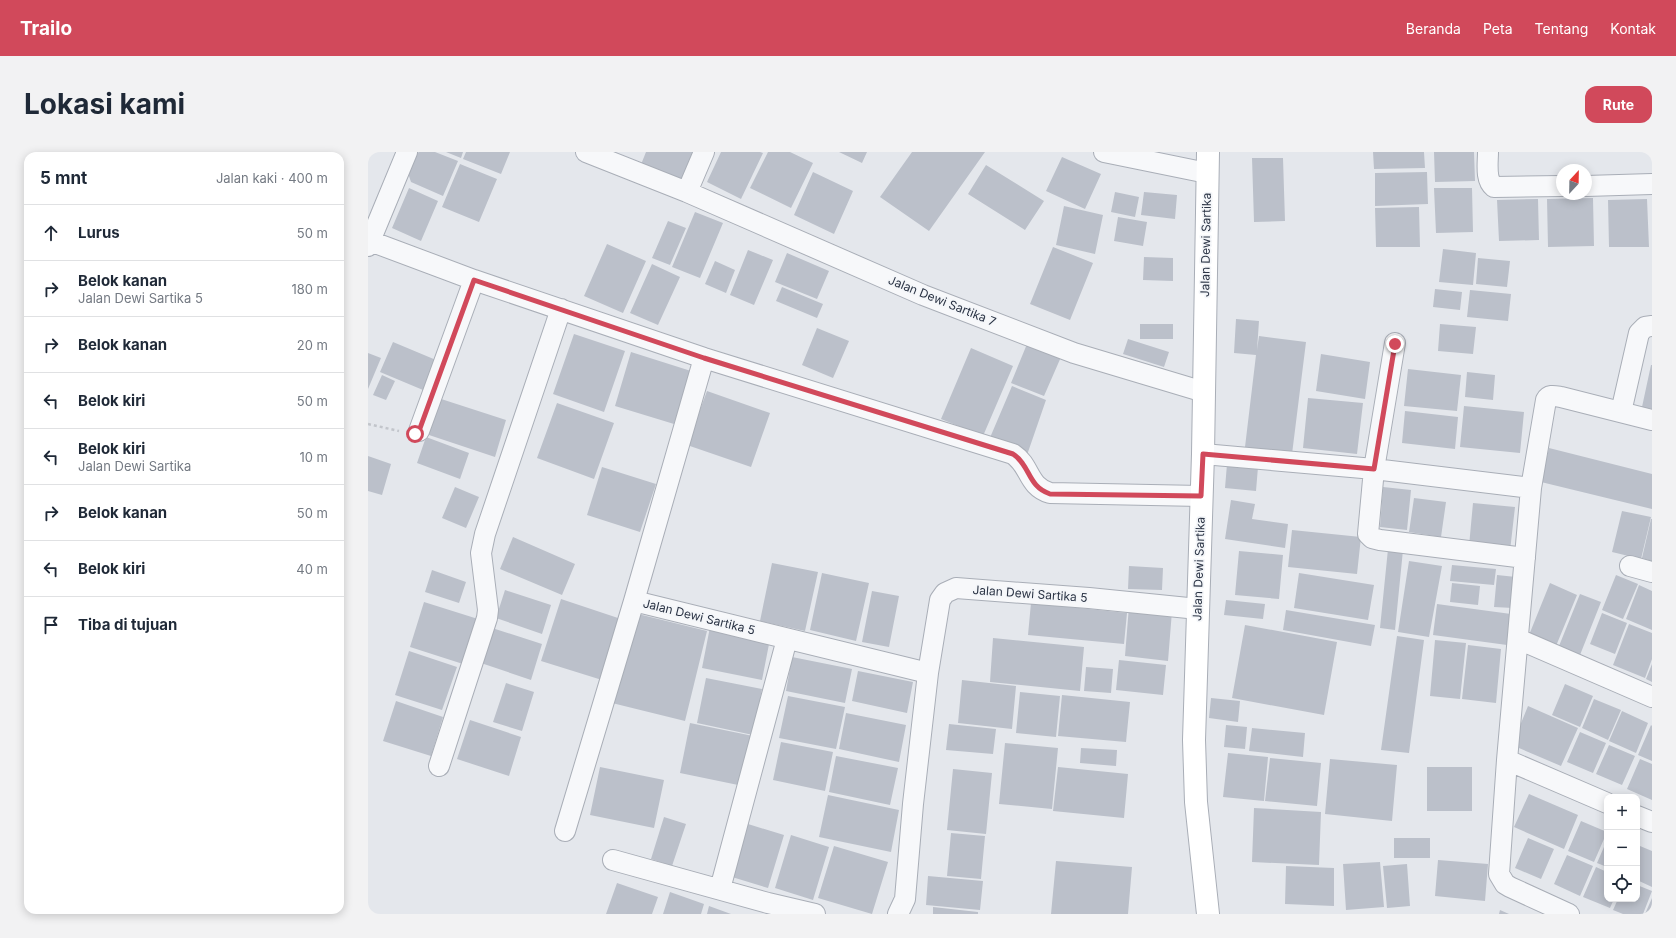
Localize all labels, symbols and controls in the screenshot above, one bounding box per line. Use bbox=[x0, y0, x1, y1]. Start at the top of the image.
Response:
text: Trailo bbox=[20, 17, 72, 40]
text: Beranda bbox=[1406, 20, 1461, 37]
text: Peta bbox=[1483, 20, 1513, 37]
text: Tentang bbox=[1535, 20, 1588, 37]
text: Kontak bbox=[1610, 20, 1656, 37]
button: Rute bbox=[1585, 86, 1652, 123]
text: Lokasi kami bbox=[24, 87, 185, 121]
north arrow bbox=[1556, 164, 1592, 200]
text: 5 mnt bbox=[40, 168, 87, 188]
text: Jalan kaki · 400 m bbox=[216, 170, 328, 186]
street label: Jalan Dewi Sartika bbox=[1197, 193, 1214, 297]
icon: ahead bbox=[40, 222, 62, 244]
text: Lurus bbox=[78, 223, 120, 242]
text: 50 m bbox=[297, 225, 328, 241]
text: Belok kanan bbox=[78, 271, 167, 290]
street label: Jalan Dewi Sartika 7 bbox=[886, 272, 998, 329]
icon: right bbox=[40, 278, 62, 300]
text: 180 m bbox=[291, 281, 328, 297]
text: Jalan Dewi Sartika 5 bbox=[78, 290, 203, 306]
icon: right bbox=[40, 334, 62, 356]
text: Belok kanan bbox=[78, 335, 167, 354]
route end bbox=[1386, 335, 1404, 353]
text: 20 m bbox=[297, 337, 328, 353]
icon: left bbox=[40, 390, 62, 412]
text: Belok kiri bbox=[78, 391, 145, 410]
text: 50 m bbox=[297, 393, 328, 409]
route start bbox=[406, 425, 424, 443]
text: Belok kiri bbox=[78, 439, 145, 458]
icon: left bbox=[40, 446, 62, 468]
text: 10 m bbox=[299, 449, 328, 465]
text: Jalan Dewi Sartika bbox=[78, 458, 191, 474]
icon: right bbox=[40, 502, 62, 524]
text: Belok kanan bbox=[78, 503, 167, 522]
text: 50 m bbox=[297, 505, 328, 521]
street label: Jalan Dewi Sartika bbox=[1189, 516, 1208, 621]
icon: left bbox=[40, 558, 62, 580]
text: Belok kiri bbox=[78, 559, 145, 578]
text: 40 m bbox=[296, 561, 328, 577]
street label: Jalan Dewi Sartika 5 bbox=[972, 582, 1088, 605]
street label: Jalan Dewi Sartika 5 bbox=[641, 595, 757, 638]
icon: arrive bbox=[40, 614, 62, 636]
text: Tiba di tujuan bbox=[78, 615, 177, 634]
map controls bbox=[1604, 794, 1640, 902]
button: + bbox=[1604, 794, 1640, 830]
button: − bbox=[1604, 830, 1640, 866]
button: locate bbox=[1604, 866, 1640, 902]

